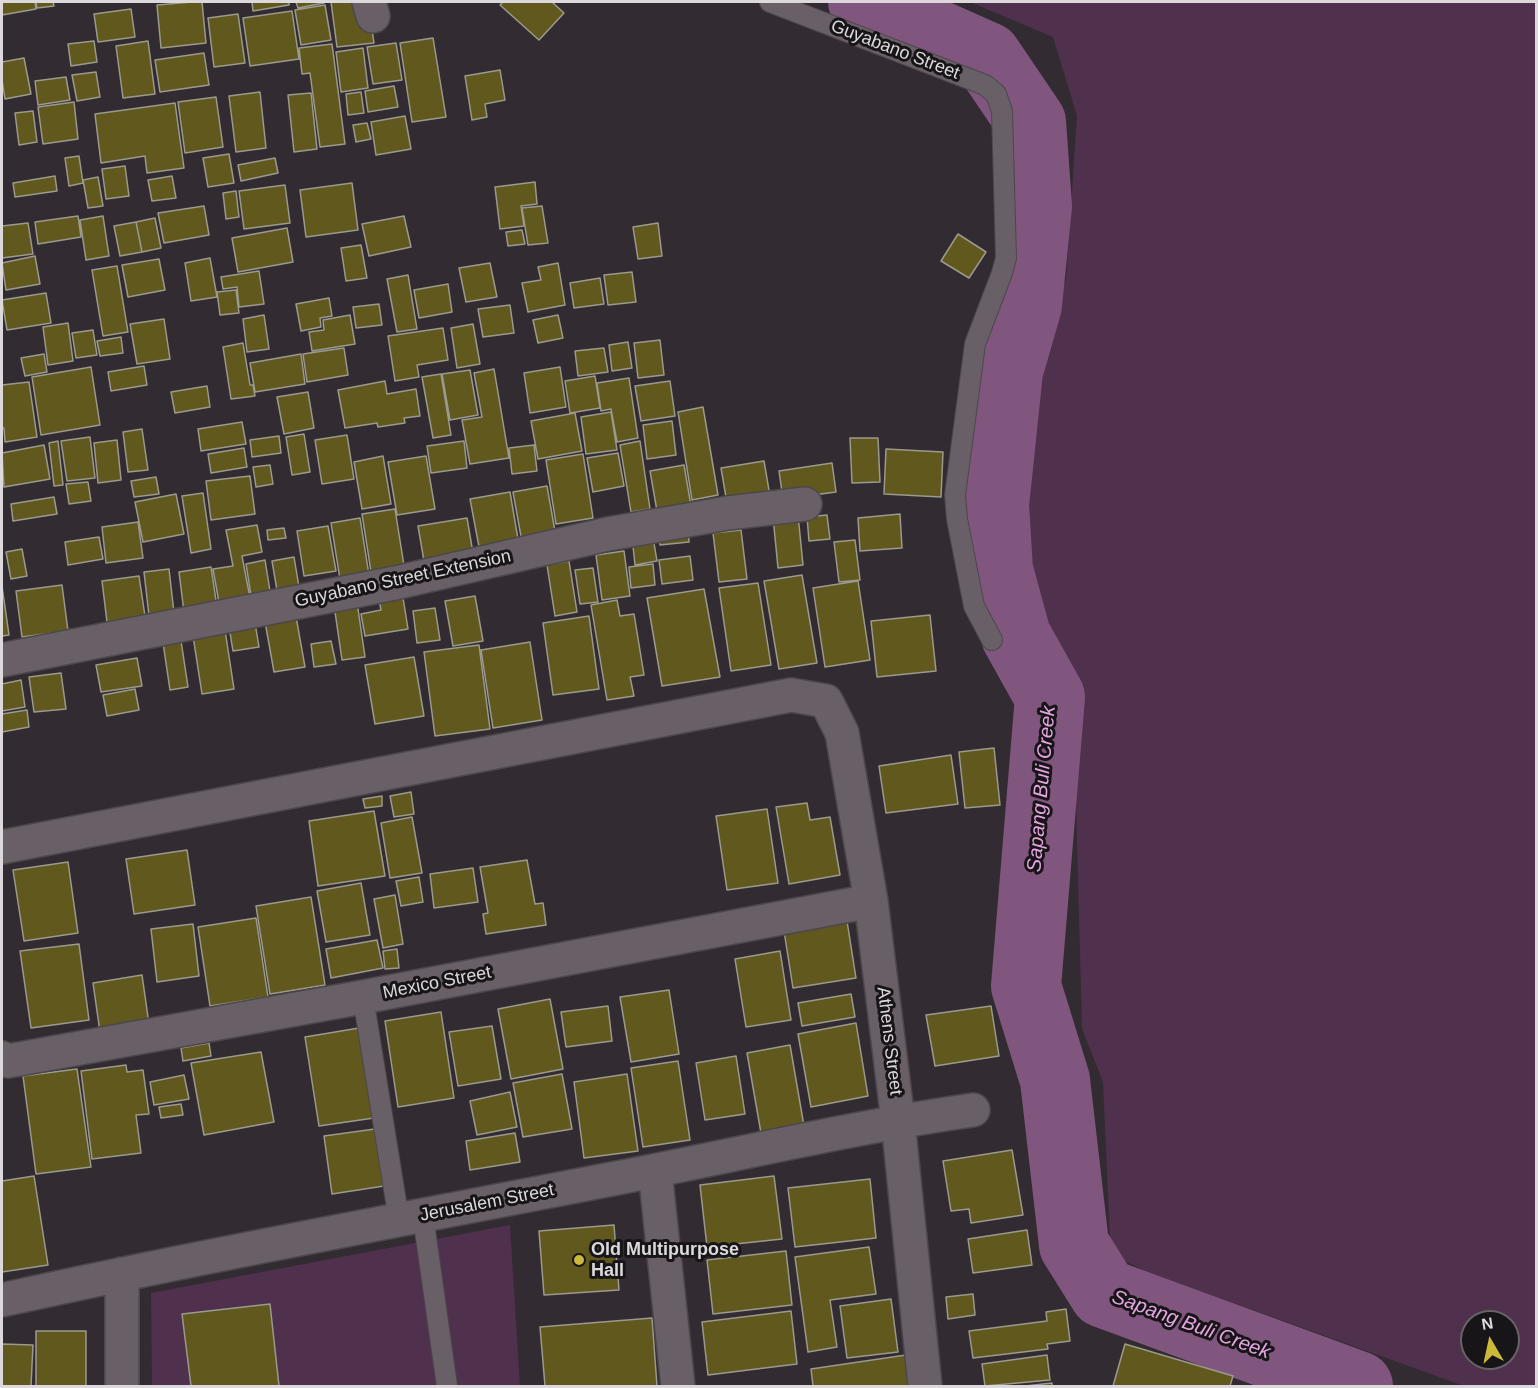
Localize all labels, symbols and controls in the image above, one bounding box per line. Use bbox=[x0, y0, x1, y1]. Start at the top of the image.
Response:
street label: Guyabano Street bbox=[828, 16, 962, 84]
street label: Guyabano Street Extension bbox=[293, 546, 513, 612]
water label: Sapang Buli Creek bbox=[1023, 705, 1061, 873]
street label: Mexico Street bbox=[381, 962, 493, 1004]
street label: Athens Street bbox=[872, 986, 906, 1096]
street label: Jerusalem Street bbox=[418, 1179, 556, 1227]
place label: Old Multipurpose Hall bbox=[591, 1239, 739, 1282]
marker: Old Multipurpose Hall bbox=[572, 1253, 586, 1267]
water label: Sapang Buli Creek bbox=[1109, 1285, 1273, 1365]
north arrow bbox=[1460, 1310, 1520, 1370]
text: N bbox=[1480, 1314, 1494, 1333]

